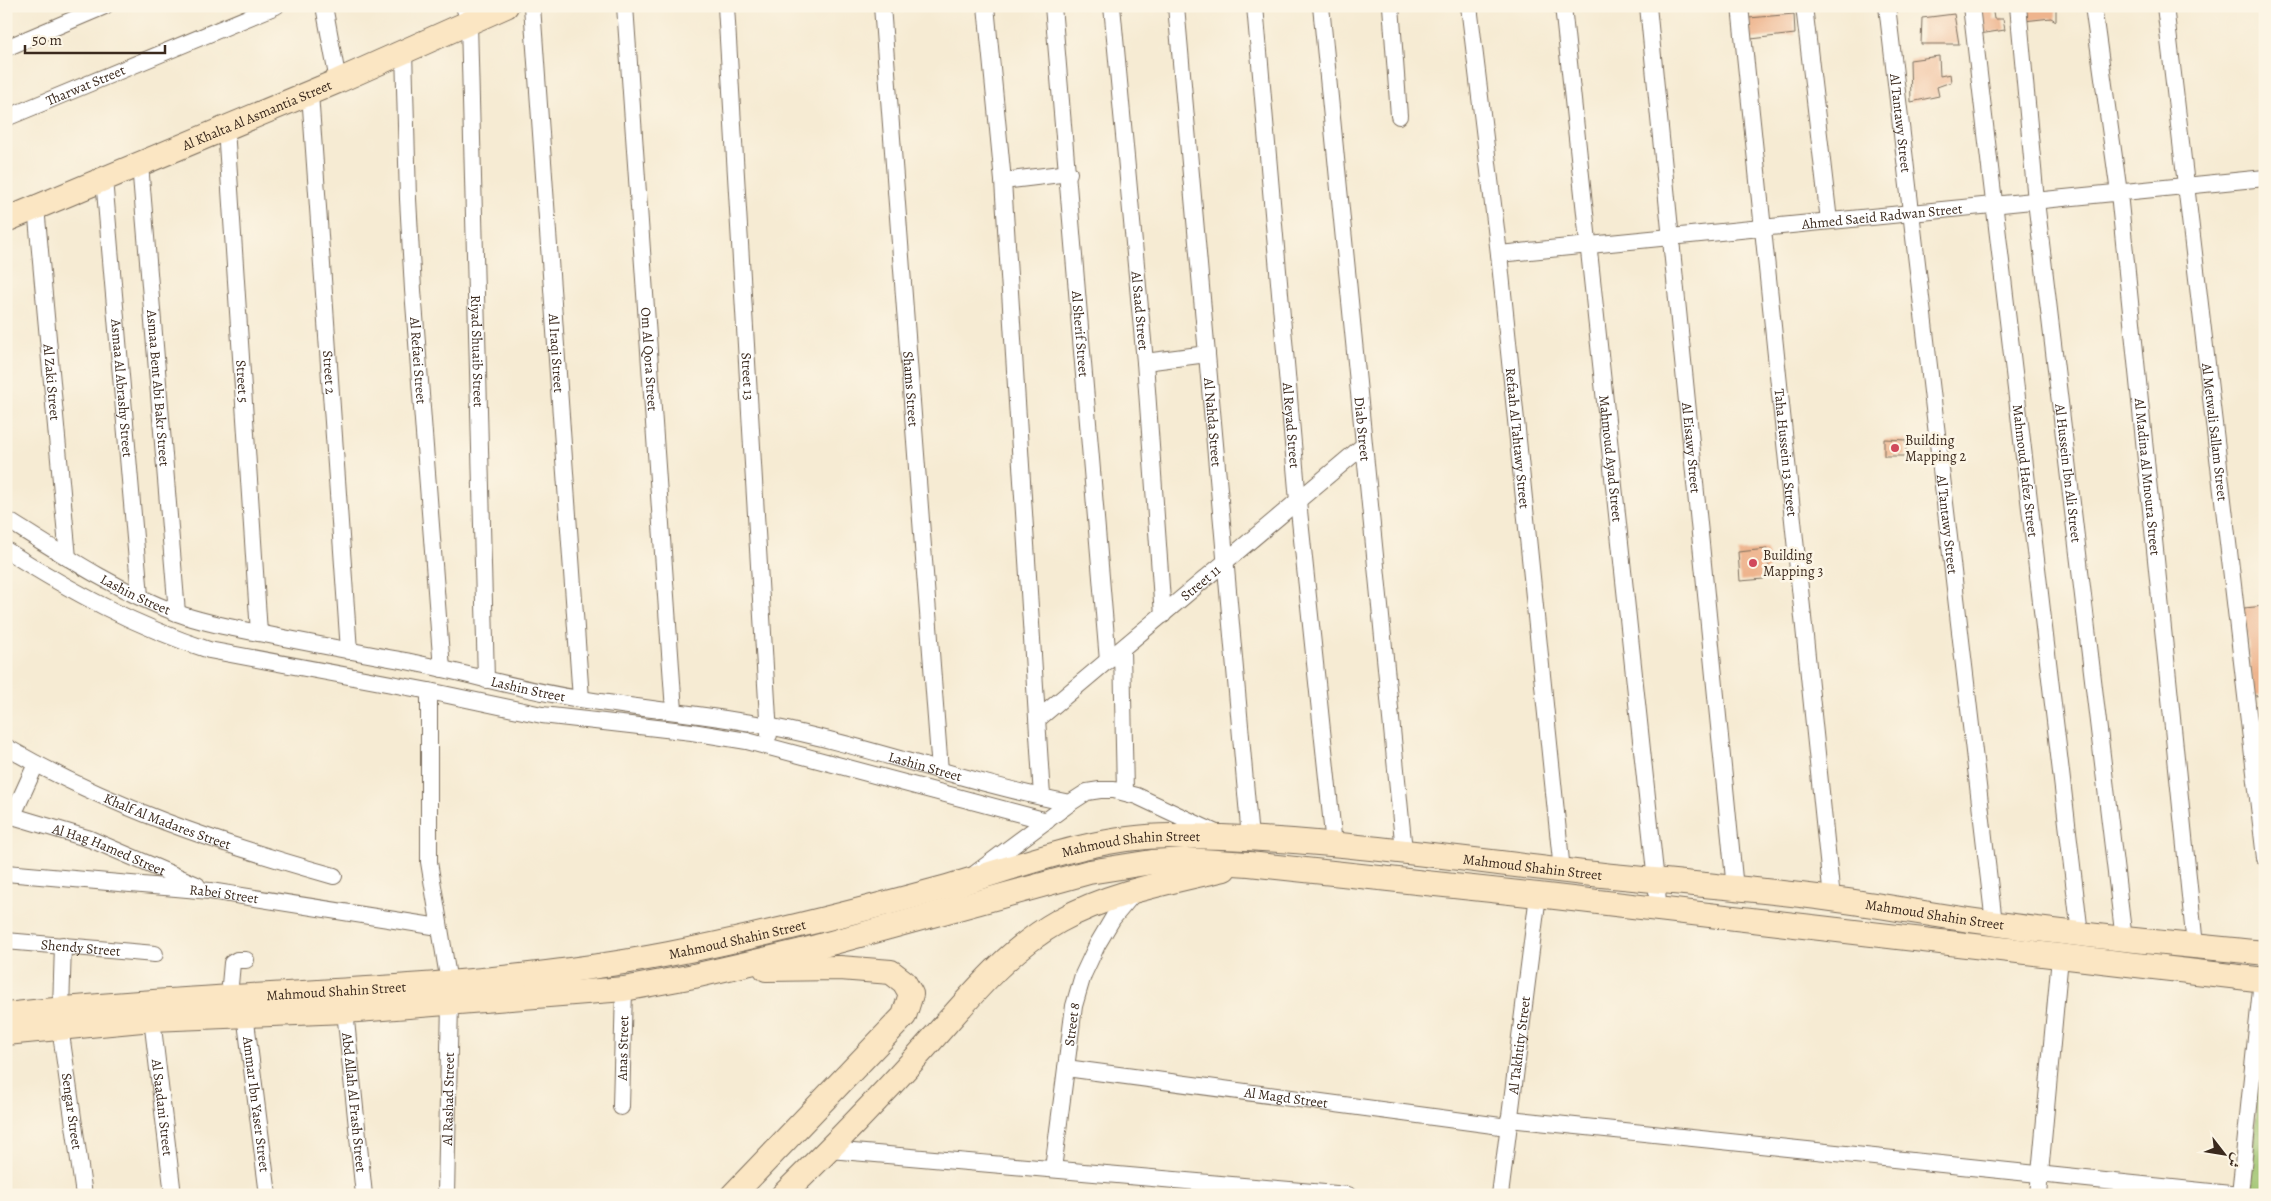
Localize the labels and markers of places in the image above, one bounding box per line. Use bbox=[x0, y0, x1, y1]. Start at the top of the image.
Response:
place label: Building Mapping 2 bbox=[1905, 431, 1966, 466]
marker: Building Mapping 2 bbox=[1889, 442, 1901, 454]
place label: Building Mapping 3 bbox=[1763, 546, 1823, 581]
marker: Building Mapping 3 bbox=[1747, 557, 1759, 569]

